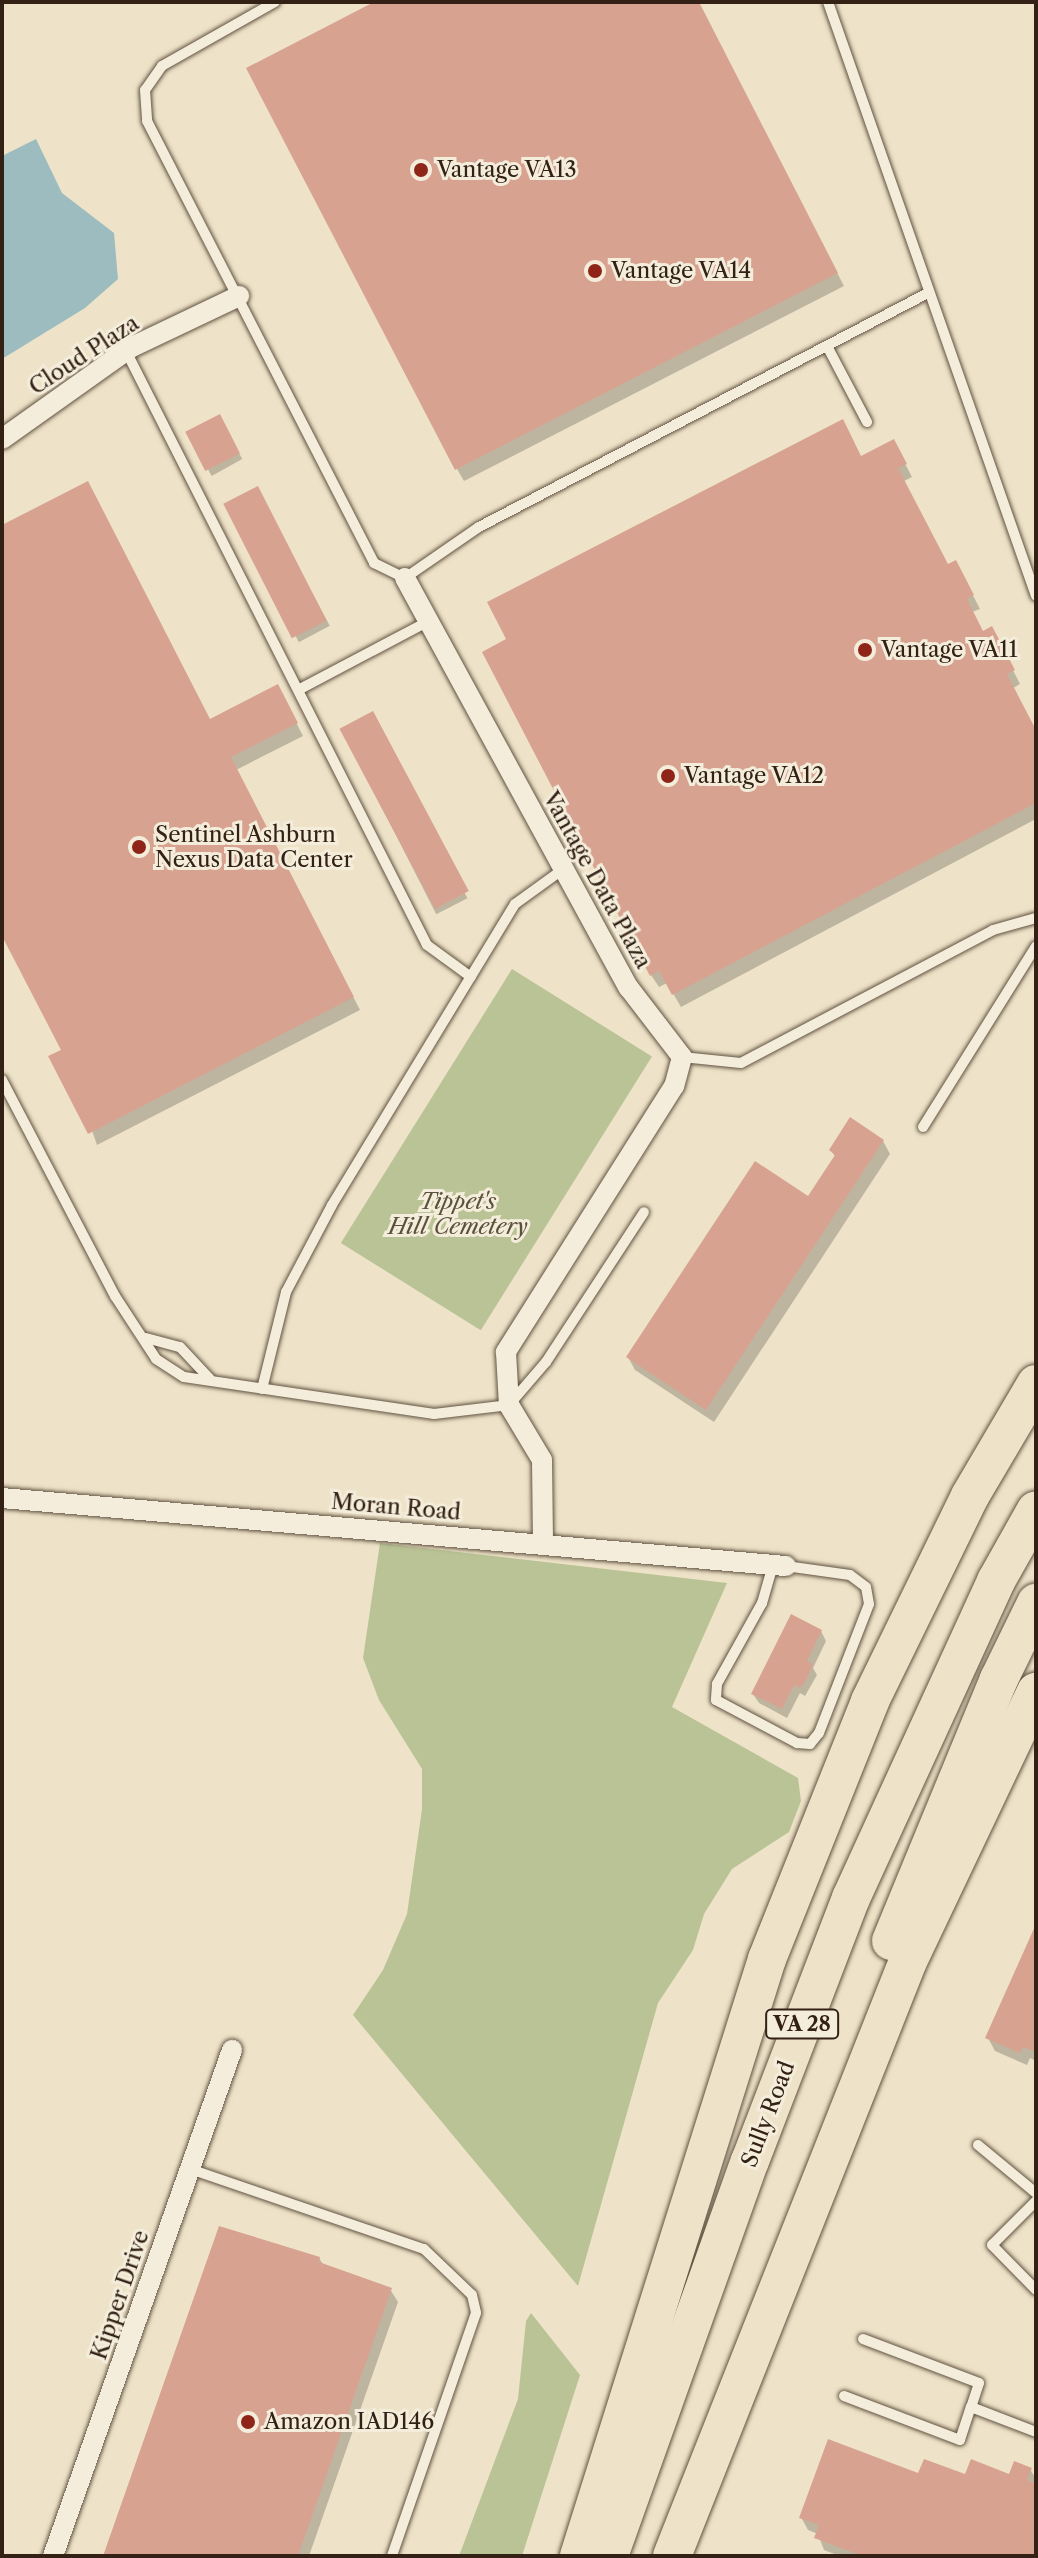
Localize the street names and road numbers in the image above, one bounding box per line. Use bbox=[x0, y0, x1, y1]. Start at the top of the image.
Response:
street label: Cloud Plaza bbox=[24, 310, 144, 400]
street label: Vantage Data Plaza bbox=[537, 787, 657, 973]
street label: Moran Road bbox=[330, 1488, 462, 1526]
road number: VA 28 bbox=[764, 2008, 840, 2040]
street label: Sully Road bbox=[736, 2057, 800, 2171]
street label: Kipper Drive bbox=[85, 2227, 155, 2363]

